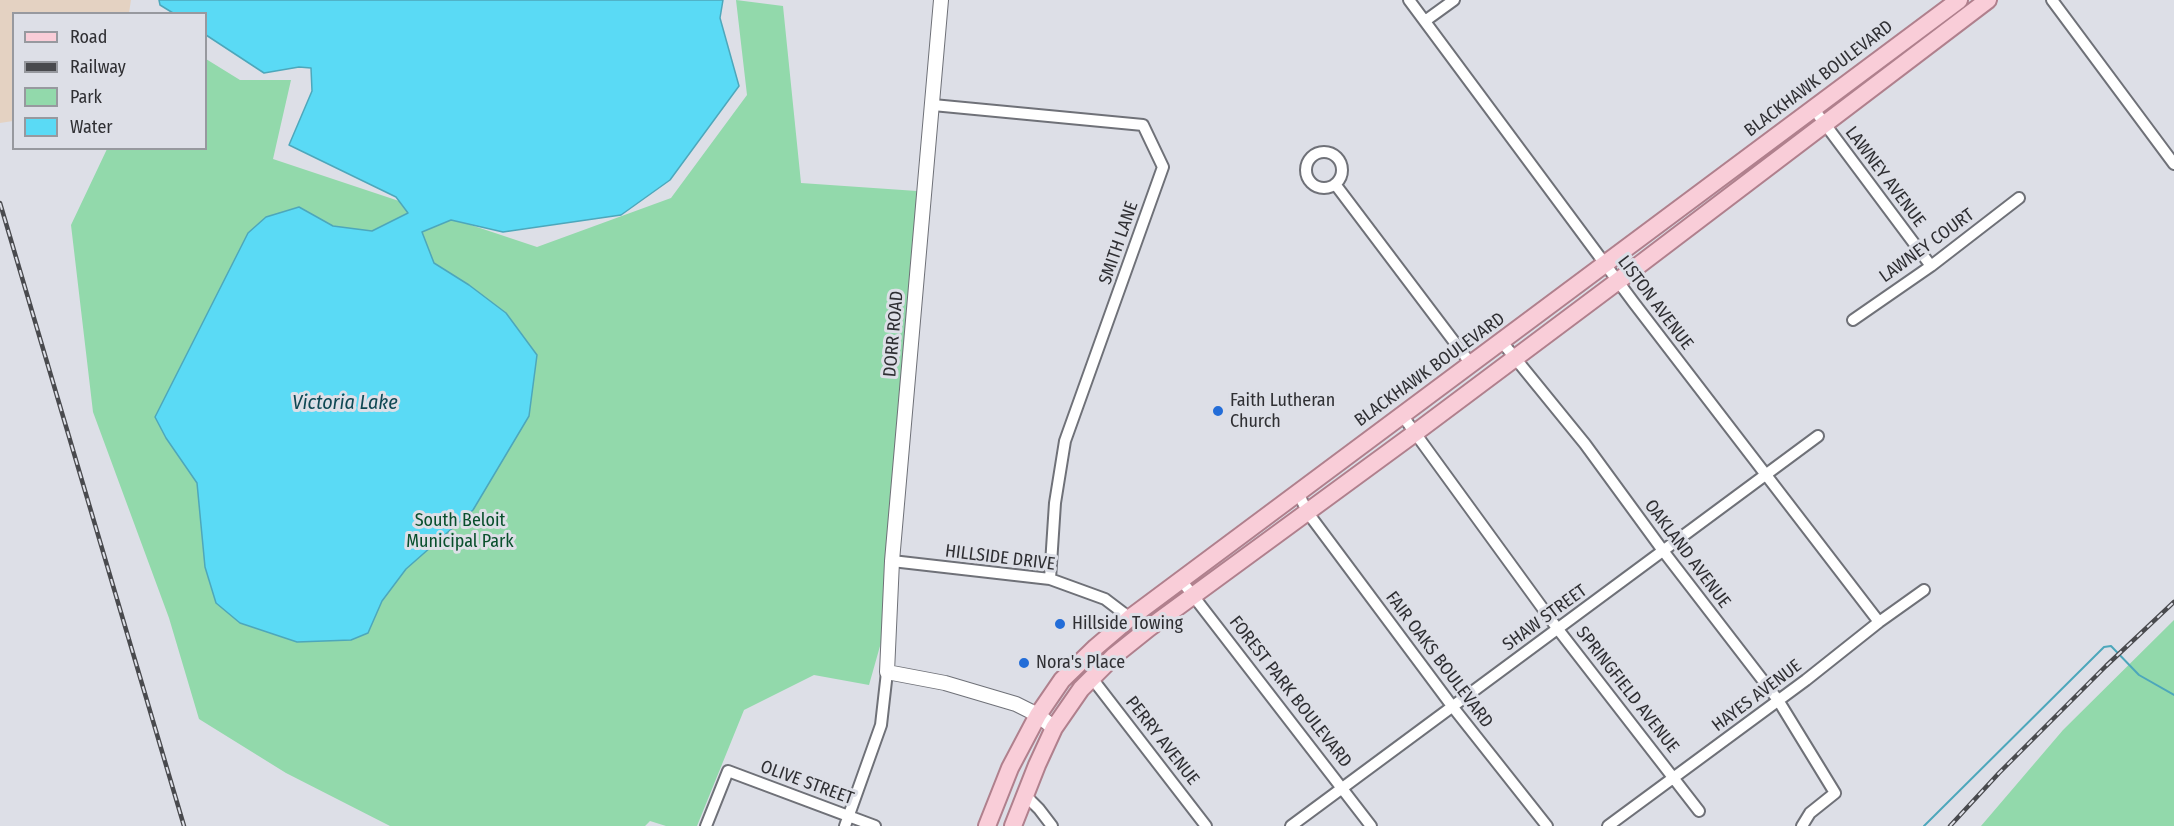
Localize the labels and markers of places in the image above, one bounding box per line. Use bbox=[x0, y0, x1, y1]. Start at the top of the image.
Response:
place label: Faith Lutheran Church bbox=[1230, 390, 1335, 432]
marker: Faith Lutheran Church bbox=[1211, 404, 1225, 418]
place label: Hillside Towing bbox=[1072, 613, 1183, 635]
marker: Hillside Towing bbox=[1053, 617, 1067, 631]
place label: Nora's Place bbox=[1036, 652, 1125, 674]
marker: Nora's Place bbox=[1017, 656, 1031, 670]

